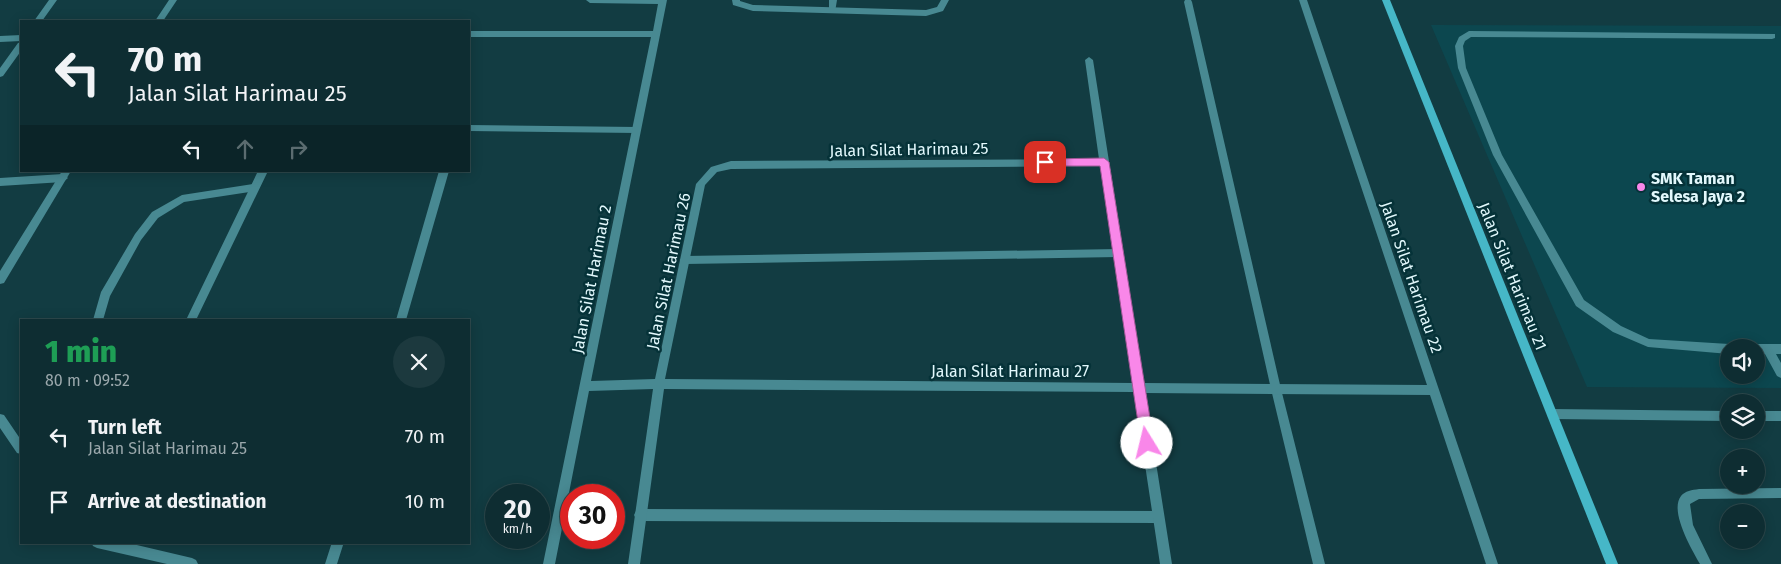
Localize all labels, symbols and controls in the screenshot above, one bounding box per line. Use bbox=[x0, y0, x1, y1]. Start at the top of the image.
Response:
text: 70 m bbox=[128, 38, 202, 80]
icon: left bbox=[45, 40, 110, 105]
text: Jalan Silat Harimau 25 bbox=[128, 80, 347, 107]
icon: left bbox=[178, 135, 206, 163]
icon: ahead bbox=[231, 135, 259, 163]
icon: right bbox=[284, 135, 312, 163]
street label: Jalan Silat Harimau 25 bbox=[829, 139, 989, 160]
pin bbox=[1024, 141, 1066, 183]
icon: arrive bbox=[1031, 148, 1059, 176]
place label: SMK Taman Selesa Jaya 2 bbox=[1651, 169, 1745, 206]
marker: SMK Taman Selesa Jaya 2 bbox=[1635, 181, 1647, 193]
street label: Jalan Silat Harimau 26 bbox=[643, 191, 694, 351]
street label: Jalan Silat Harimau 22 bbox=[1377, 199, 1446, 355]
street label: Jalan Silat Harimau 21 bbox=[1474, 200, 1551, 353]
street label: Jalan Silat Harimau 2 bbox=[568, 203, 615, 355]
text: 1 min bbox=[45, 334, 117, 370]
button: close bbox=[393, 336, 445, 388]
map controls bbox=[1720, 339, 1765, 549]
button: sound bbox=[1720, 339, 1765, 384]
street label: Jalan Silat Harimau 27 bbox=[931, 362, 1089, 381]
text: 80 m · 09:52 bbox=[45, 371, 130, 390]
button: layers bbox=[1720, 394, 1765, 439]
text: Turn left bbox=[88, 416, 162, 439]
position arrow bbox=[1120, 416, 1172, 468]
icon: left bbox=[45, 423, 73, 451]
text: 70 m bbox=[405, 425, 445, 448]
text: Jalan Silat Harimau 25 bbox=[88, 439, 247, 458]
button: + bbox=[1720, 449, 1765, 494]
speed limit sign: 30 bbox=[560, 484, 625, 549]
icon: arrive bbox=[45, 488, 73, 516]
text: Arrive at destination bbox=[88, 490, 267, 513]
text: 10 m bbox=[405, 490, 445, 513]
text: 20 bbox=[504, 495, 531, 525]
button: − bbox=[1720, 504, 1765, 549]
text: km/h bbox=[503, 522, 532, 536]

